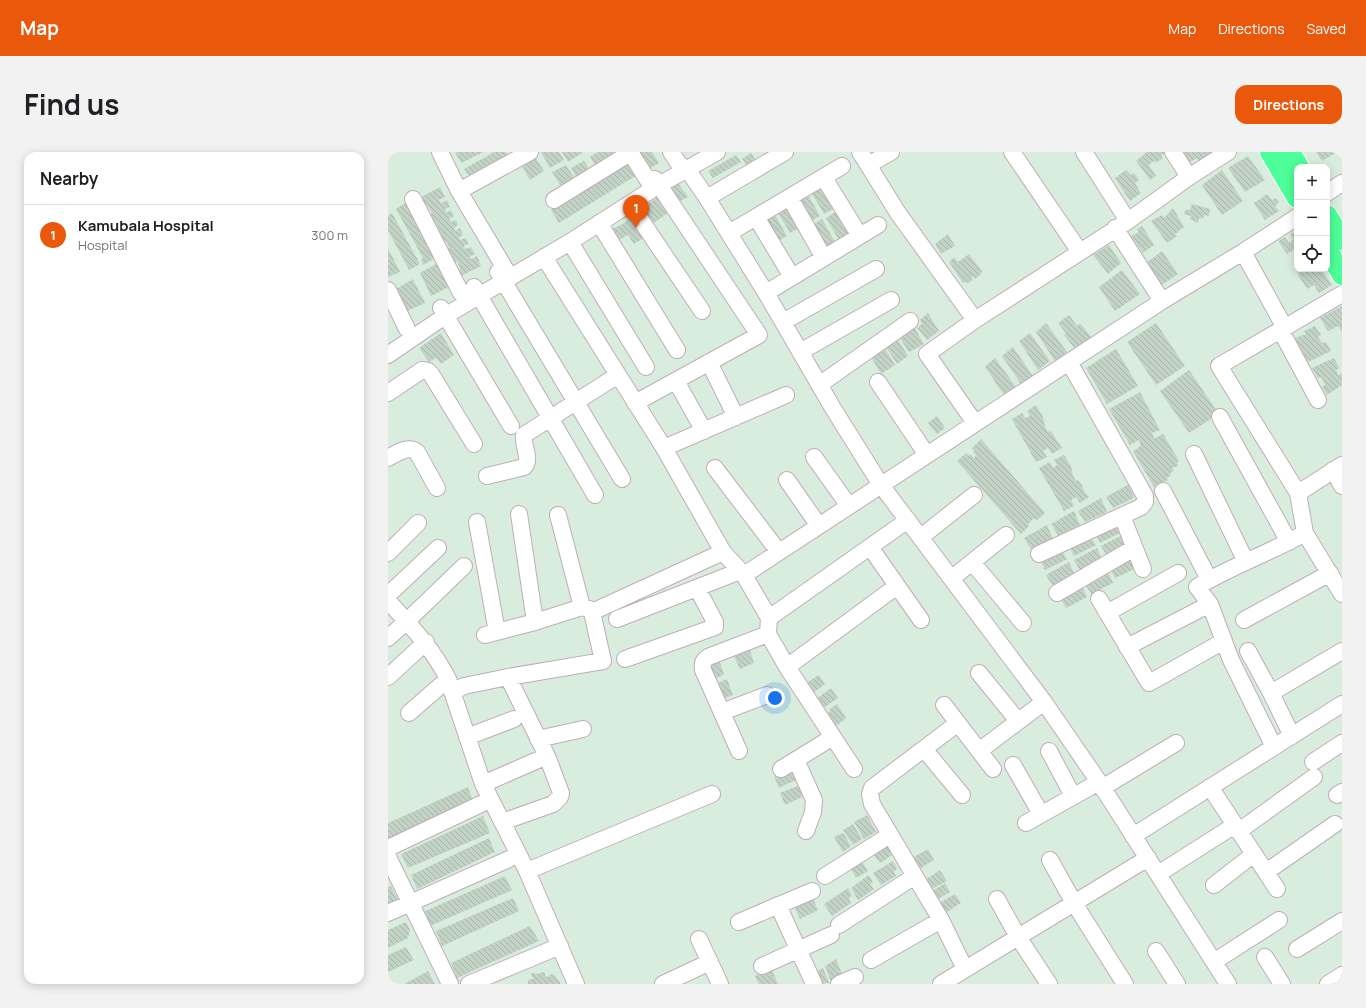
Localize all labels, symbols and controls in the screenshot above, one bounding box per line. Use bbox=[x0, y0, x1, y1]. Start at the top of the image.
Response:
text: Map bbox=[20, 15, 59, 41]
text: Map bbox=[1168, 19, 1196, 38]
text: Directions bbox=[1218, 19, 1285, 38]
text: Saved bbox=[1307, 19, 1346, 38]
text: Find us bbox=[24, 85, 119, 123]
button: Directions bbox=[1235, 85, 1342, 124]
map controls bbox=[1294, 164, 1330, 272]
button: + bbox=[1294, 164, 1330, 200]
text: Nearby bbox=[40, 167, 98, 190]
pin: 1 bbox=[623, 195, 649, 228]
button: − bbox=[1294, 200, 1330, 236]
text: Kamubala Hospital bbox=[78, 215, 214, 236]
text: 1 bbox=[50, 226, 56, 244]
text: 300 m bbox=[311, 226, 348, 244]
text: Hospital bbox=[78, 236, 128, 254]
button: locate bbox=[1294, 236, 1330, 272]
your location bbox=[765, 688, 785, 708]

